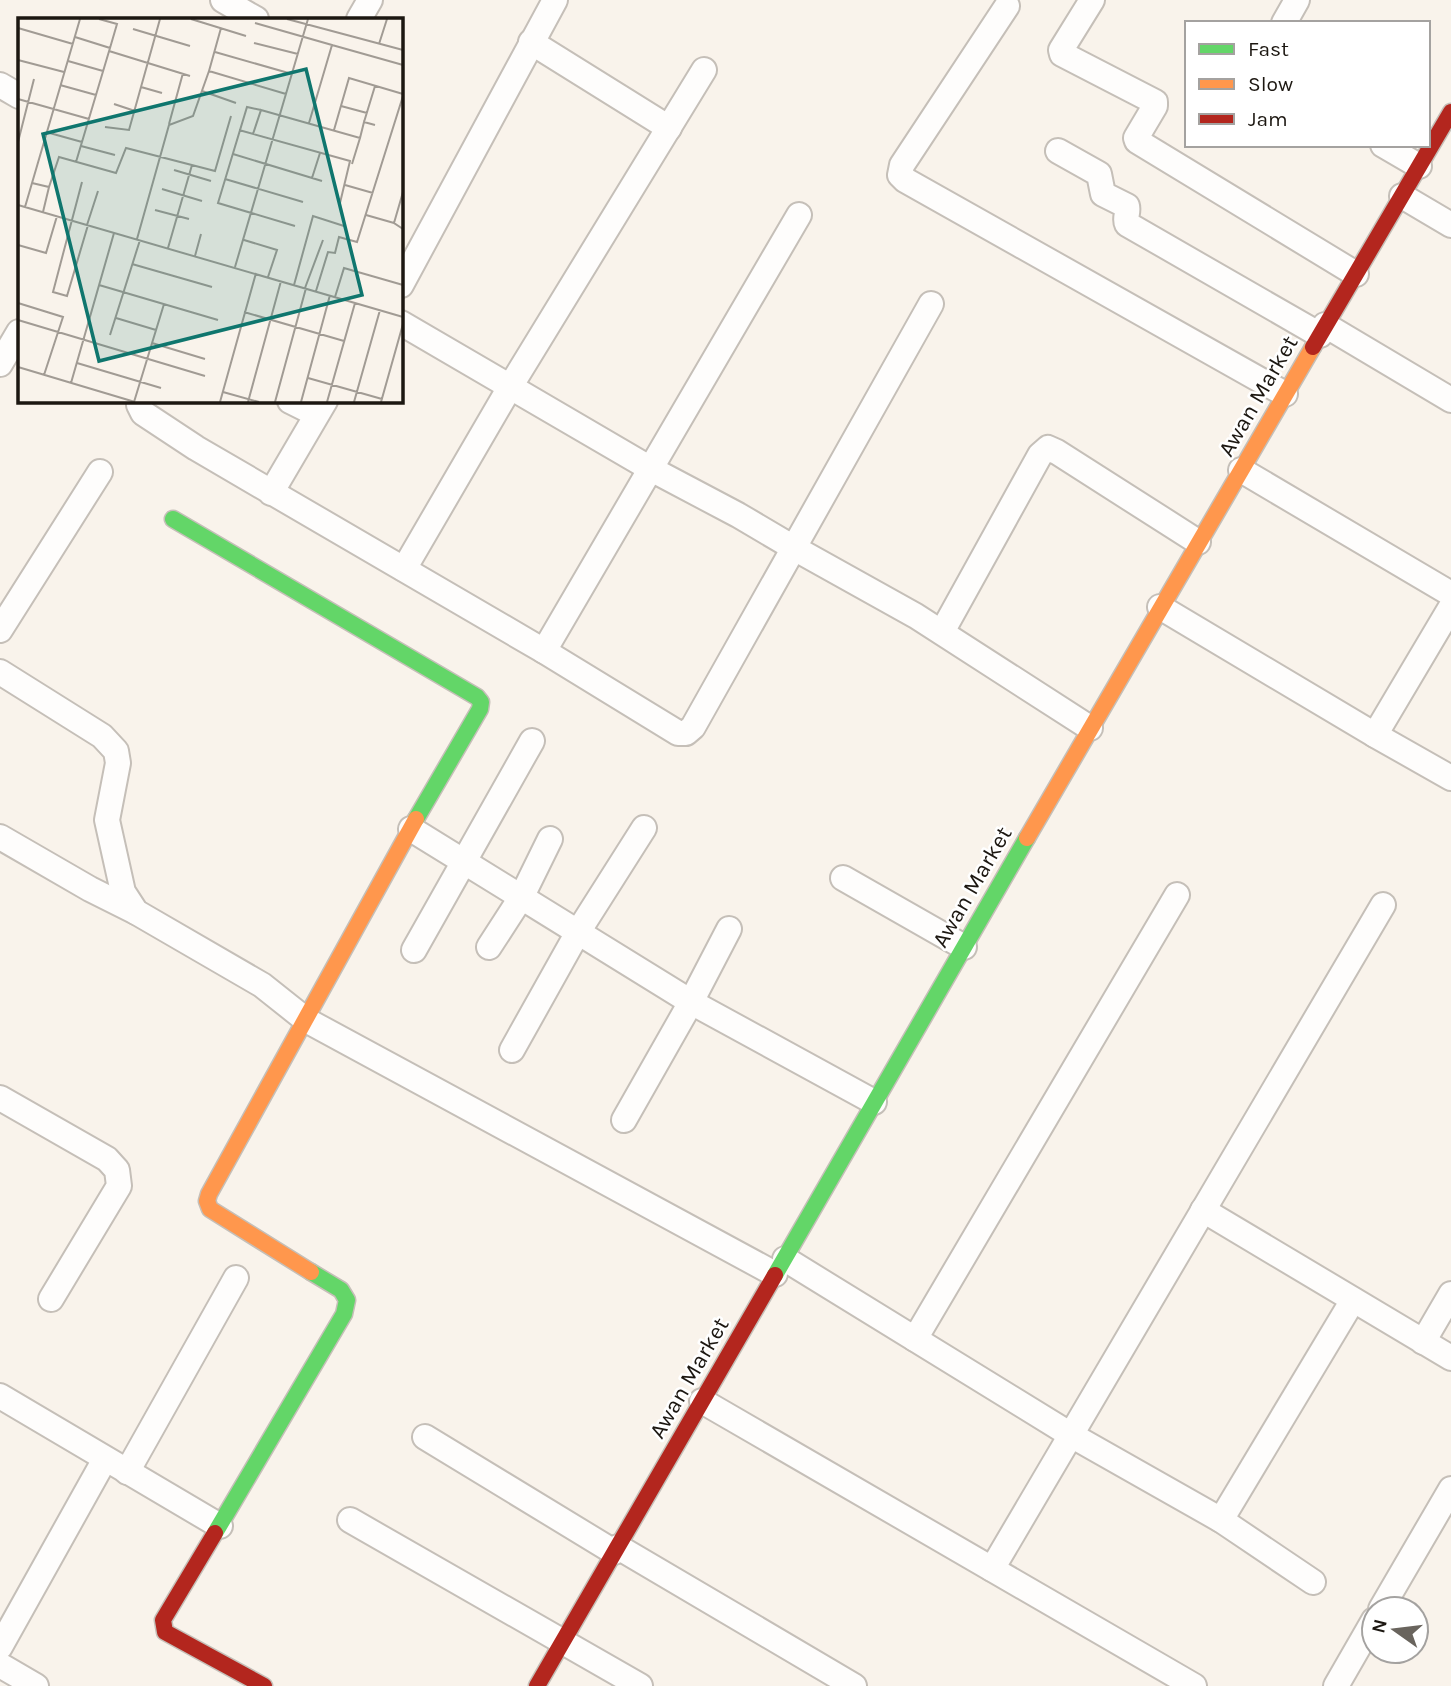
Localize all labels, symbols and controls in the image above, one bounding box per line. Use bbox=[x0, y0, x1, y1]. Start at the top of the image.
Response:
inset map bbox=[18, 18, 402, 402]
legend bbox=[1185, 21, 1430, 147]
text: Fast bbox=[1248, 37, 1289, 61]
text: Slow bbox=[1248, 72, 1293, 96]
text: Jam bbox=[1248, 107, 1288, 131]
street label: Awan Market bbox=[1213, 330, 1304, 461]
street label: Awan Market bbox=[927, 821, 1018, 952]
street label: Awan Market bbox=[644, 1312, 735, 1443]
north arrow bbox=[1360, 1595, 1430, 1665]
text: N bbox=[1367, 1617, 1392, 1635]

